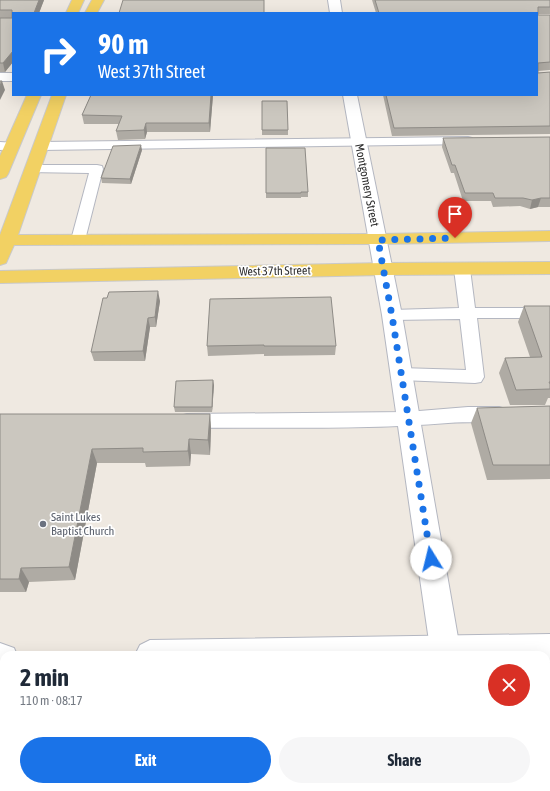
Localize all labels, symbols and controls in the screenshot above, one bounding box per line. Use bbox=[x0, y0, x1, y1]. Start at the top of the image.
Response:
icon: right bbox=[32, 28, 84, 80]
text: 90 m bbox=[98, 28, 148, 60]
text: West 37th Street bbox=[98, 61, 205, 82]
street label: Montgomery Street bbox=[352, 142, 382, 228]
pin bbox=[438, 197, 472, 238]
icon: arrive bbox=[444, 203, 466, 225]
street label: West 37th Street bbox=[239, 263, 311, 279]
place label: Saint Lukes Baptist Church bbox=[51, 510, 114, 538]
marker: Saint Lukes Baptist Church bbox=[38, 519, 48, 529]
position arrow bbox=[410, 538, 452, 580]
text: 2 min bbox=[20, 664, 69, 691]
button: close bbox=[488, 664, 530, 706]
text: 110 m · 08:17 bbox=[20, 693, 83, 708]
button: Exit bbox=[20, 737, 271, 783]
button: Share bbox=[279, 737, 530, 783]

